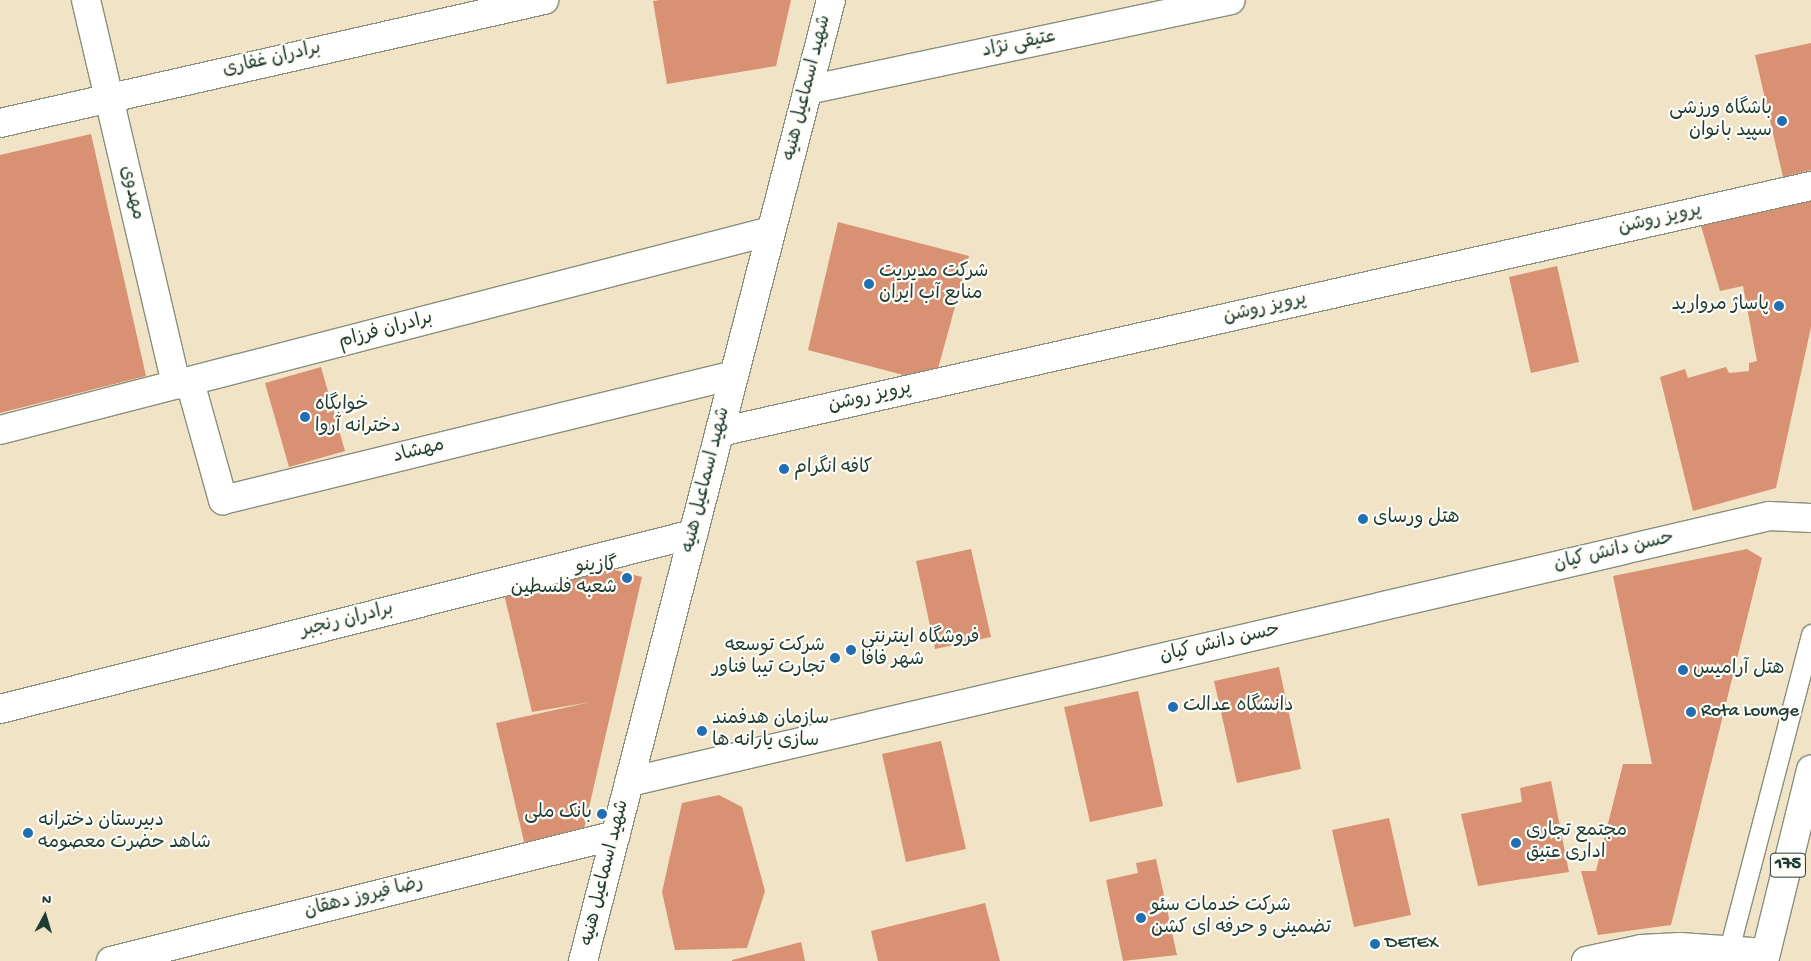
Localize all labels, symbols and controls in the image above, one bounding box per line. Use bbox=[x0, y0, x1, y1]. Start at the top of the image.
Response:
street label: شهید اسماعیل هنیه bbox=[779, 13, 837, 163]
street label: عتیقی نژاد bbox=[980, 26, 1058, 64]
street label: برادران غفاری bbox=[221, 38, 323, 82]
place label: باشگاه ورزشی سپید بانوان bbox=[1669, 99, 1772, 143]
marker: باشگاه ورزشی سپید بانوان bbox=[1776, 115, 1788, 127]
street label: مهدوی bbox=[114, 164, 148, 222]
street label: پرویز روشن bbox=[1616, 199, 1704, 241]
place label: شرکت مدیریت منابع آب ایران bbox=[879, 262, 989, 306]
marker: شرکت مدیریت منابع آب ایران bbox=[863, 278, 875, 290]
street label: پرویز روشن bbox=[1221, 288, 1309, 330]
place label: پاساژ مروارید bbox=[1671, 295, 1769, 317]
marker: پاساژ مروارید bbox=[1773, 300, 1785, 312]
street label: برادران فرزام bbox=[336, 307, 436, 355]
street label: پرویز روشن bbox=[826, 377, 914, 419]
place label: خوابگاه دخترانه آروا bbox=[315, 395, 401, 439]
street label: شهید اسماعیل هنیه bbox=[678, 405, 736, 555]
marker: خوابگاه دخترانه آروا bbox=[299, 411, 311, 423]
street label: مهشاد bbox=[391, 435, 447, 469]
place label: کافه انگرام bbox=[794, 458, 872, 480]
marker: کافه انگرام bbox=[778, 463, 790, 475]
place label: هتل ورسای bbox=[1373, 508, 1460, 530]
marker: هتل ورسای bbox=[1357, 513, 1369, 525]
street label: حسن دانش کیان bbox=[1552, 527, 1676, 577]
place label: گازینو شعبه فلسطین bbox=[511, 556, 617, 600]
marker: گازینو شعبه فلسطین bbox=[621, 572, 633, 584]
street label: برادران رنجبر bbox=[298, 598, 396, 644]
street label: حسن دانش کیان bbox=[1158, 619, 1282, 669]
place label: فروشگاه اینترنتی شهر فافا bbox=[861, 628, 979, 672]
place label: شرکت توسعه تجارت تیبا فناور bbox=[712, 636, 825, 680]
marker: فروشگاه اینترنتی شهر فافا bbox=[845, 644, 857, 656]
marker: شرکت توسعه تجارت تیبا فناور bbox=[829, 652, 841, 664]
place label: هتل آرامیس bbox=[1693, 659, 1785, 681]
marker: هتل آرامیس bbox=[1677, 664, 1689, 676]
place label: دانشگاه عدالت bbox=[1183, 696, 1293, 718]
marker: دانشگاه عدالت bbox=[1167, 701, 1179, 713]
place label: Rota Lounge bbox=[1701, 701, 1799, 723]
marker: Rota Lounge bbox=[1685, 706, 1697, 718]
place label: سازمان هدفمند سازی یارانه ها bbox=[712, 709, 829, 753]
marker: سازمان هدفمند سازی یارانه ها bbox=[696, 725, 708, 737]
street label: شهید اسماعیل هنیه bbox=[577, 798, 635, 948]
place label: بانک ملی bbox=[524, 803, 592, 825]
marker: بانک ملی bbox=[596, 808, 608, 820]
place label: دبیرستان دخترانه شاهد حضرت معصومه bbox=[38, 811, 211, 855]
place label: مجتمع تجاری اداری عتیق bbox=[1526, 821, 1627, 865]
marker: دبیرستان دخترانه شاهد حضرت معصومه bbox=[22, 827, 34, 839]
marker: مجتمع تجاری اداری عتیق bbox=[1510, 837, 1522, 849]
road number: 175 bbox=[1769, 850, 1807, 880]
street label: رضا فیروز دهقان bbox=[302, 872, 426, 924]
north arrow bbox=[20, 891, 70, 941]
text: N bbox=[41, 892, 52, 910]
place label: شرکت خدمات سئو تضمینی و حرفه ای کشن bbox=[1151, 896, 1331, 940]
marker: شرکت خدمات سئو تضمینی و حرفه ای کشن bbox=[1135, 912, 1147, 924]
place label: DETEX bbox=[1385, 933, 1438, 955]
marker: DETEX bbox=[1369, 938, 1381, 950]

